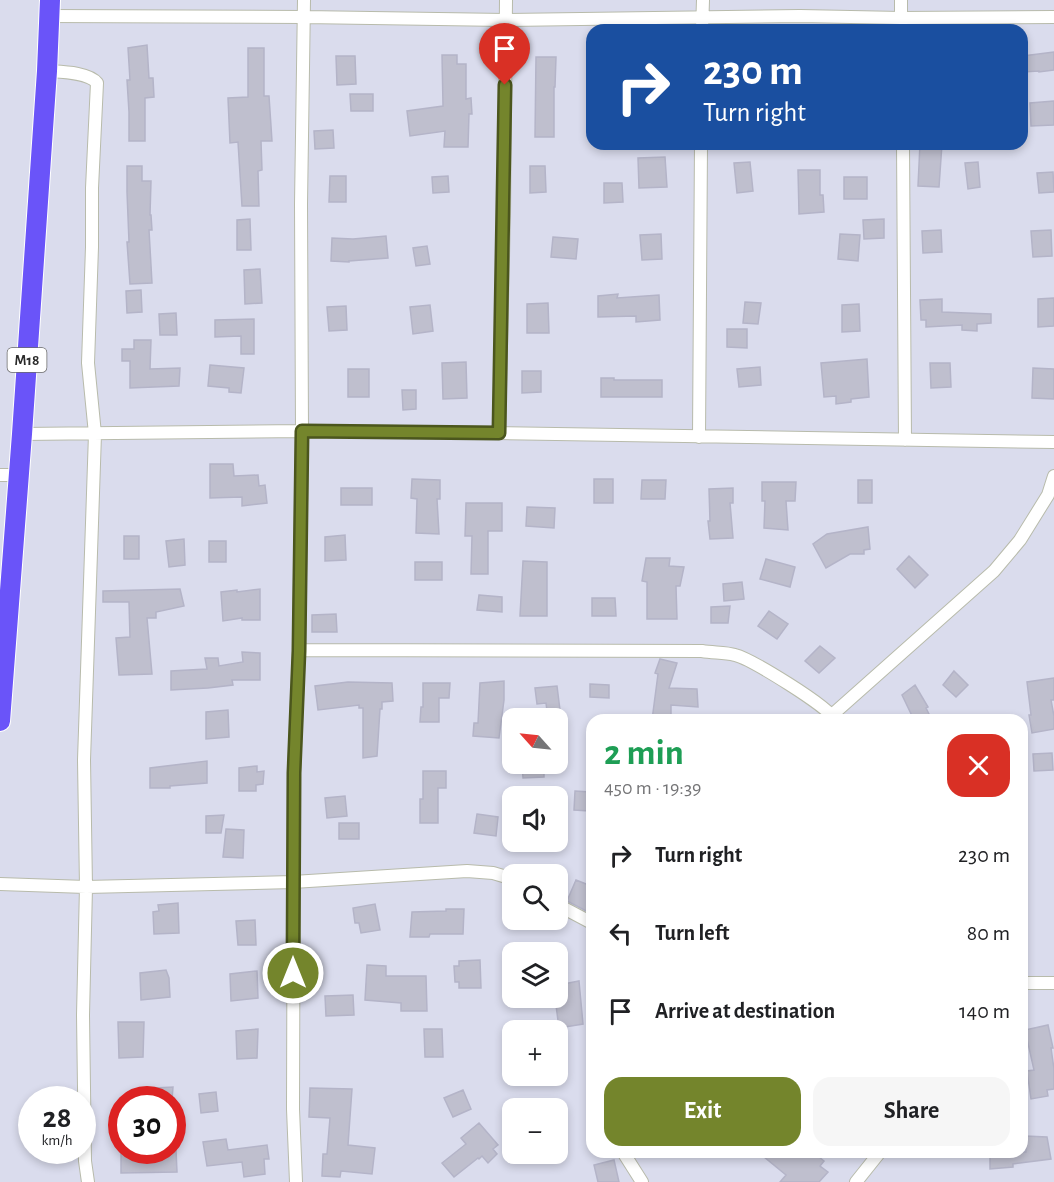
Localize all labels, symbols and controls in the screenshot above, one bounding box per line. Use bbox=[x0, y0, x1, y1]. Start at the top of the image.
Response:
pin bbox=[479, 23, 530, 85]
icon: arrive bbox=[488, 32, 521, 65]
icon: right bbox=[604, 48, 682, 126]
text: 230 m bbox=[703, 50, 803, 92]
text: Turn right bbox=[703, 99, 806, 126]
road number: M18 bbox=[8, 348, 46, 372]
north arrow bbox=[502, 708, 568, 774]
map controls bbox=[502, 708, 568, 1164]
button: close bbox=[947, 734, 1010, 797]
text: 2 min bbox=[604, 735, 684, 771]
text: 450 m · 19:39 bbox=[604, 778, 702, 798]
button: sound bbox=[502, 786, 568, 852]
icon: right bbox=[604, 839, 637, 872]
text: Turn right bbox=[655, 844, 742, 866]
text: 230 m bbox=[958, 844, 1010, 866]
button: search bbox=[502, 864, 568, 930]
icon: left bbox=[604, 917, 637, 950]
text: Turn left bbox=[655, 922, 729, 944]
text: 80 m bbox=[967, 922, 1010, 944]
position arrow bbox=[261, 941, 325, 1005]
button: layers bbox=[502, 942, 568, 1008]
icon: arrive bbox=[604, 995, 637, 1028]
text: Arrive at destination bbox=[655, 1000, 835, 1022]
text: 140 m bbox=[959, 1000, 1010, 1022]
button: + bbox=[502, 1020, 568, 1086]
button: Exit bbox=[604, 1077, 801, 1146]
button: Share bbox=[813, 1077, 1010, 1146]
speed limit sign: 30 bbox=[108, 1086, 186, 1164]
button: − bbox=[502, 1098, 568, 1164]
text: 28 bbox=[43, 1103, 71, 1133]
text: km/h bbox=[42, 1133, 72, 1148]

